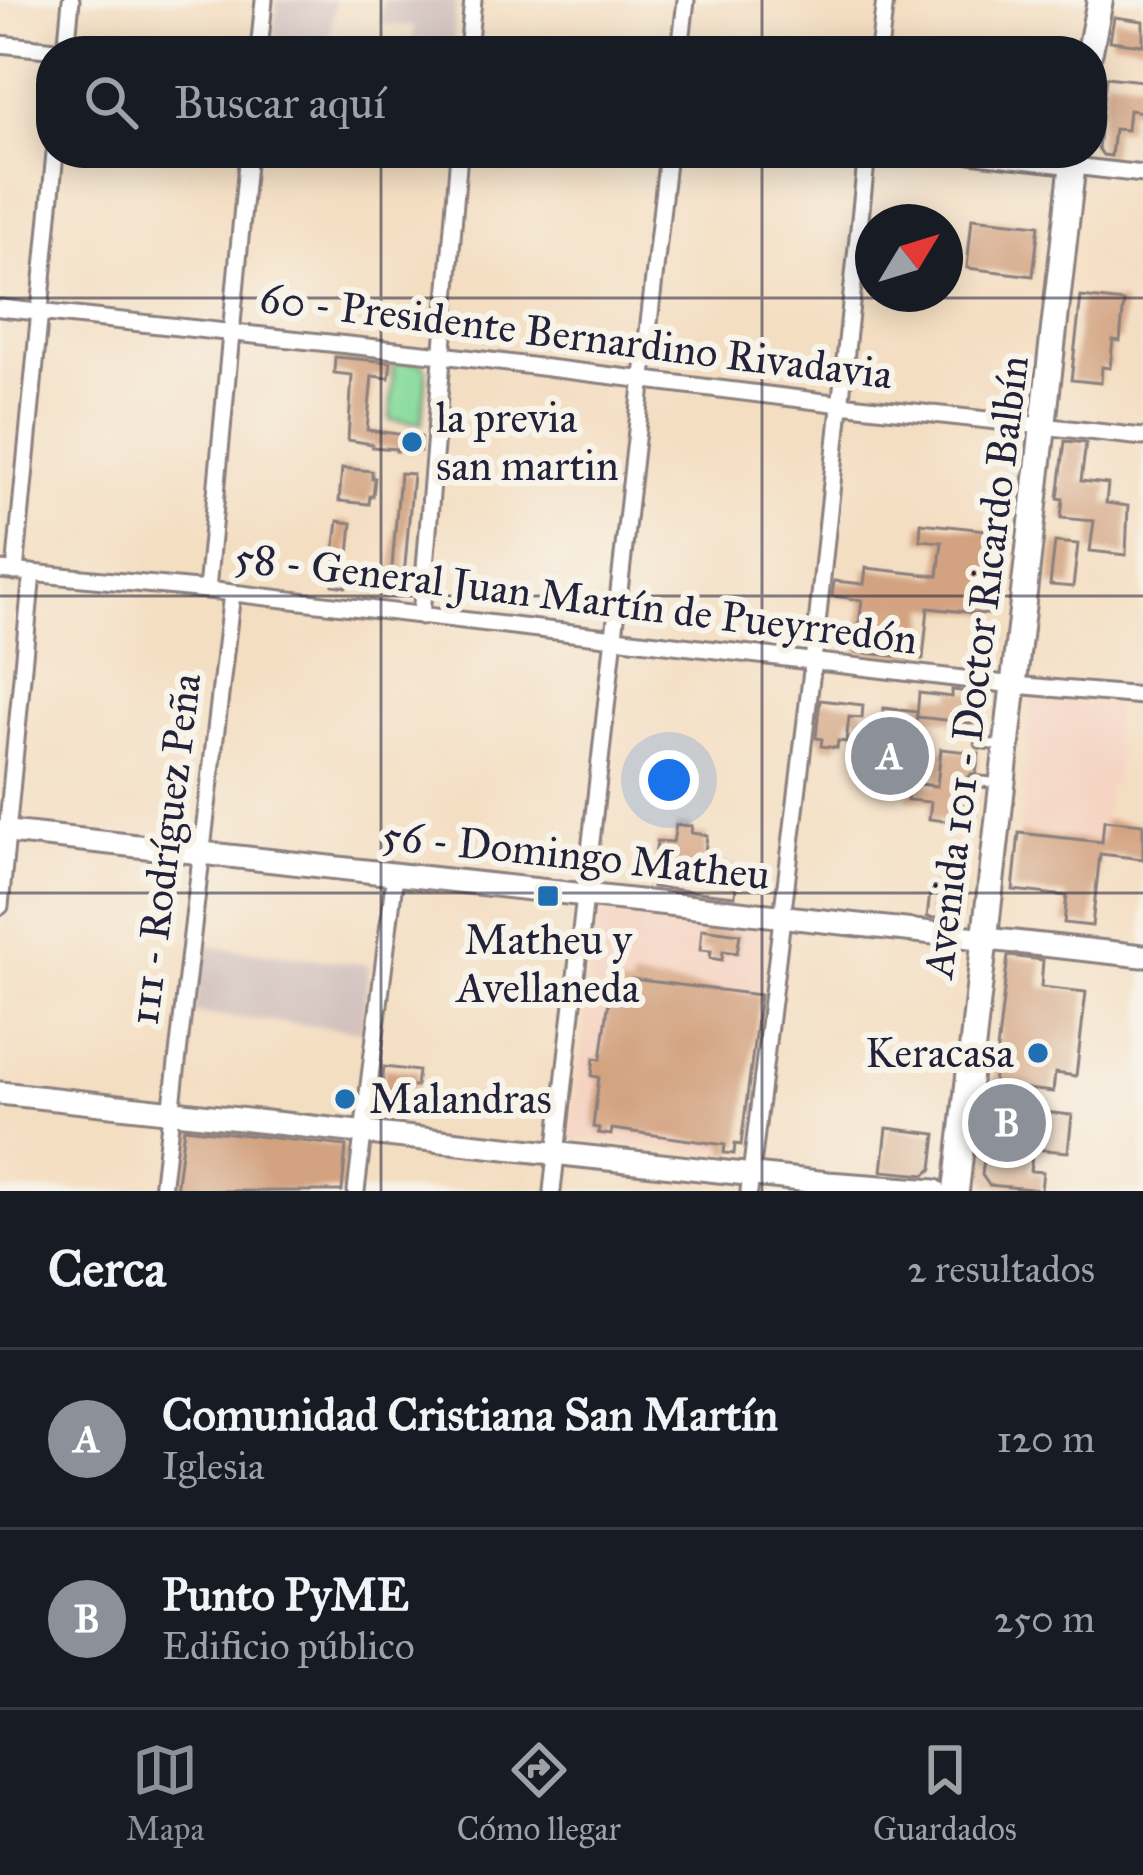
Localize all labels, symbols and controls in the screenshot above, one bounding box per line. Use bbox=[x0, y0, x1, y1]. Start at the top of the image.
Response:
search box bbox=[36, 36, 1107, 168]
icon: search bbox=[78, 69, 144, 135]
text: Buscar aquí bbox=[174, 75, 386, 130]
north arrow bbox=[855, 204, 963, 312]
street label: 60 - Presidente Bernardino Rivadavia bbox=[257, 271, 895, 401]
street label: Avenida 101 - Doctor Ricardo Balbín bbox=[912, 353, 1040, 983]
place label: la previa san martin bbox=[436, 392, 619, 492]
marker: la previa san martin bbox=[399, 429, 425, 455]
street label: 58 - General Juan Martín de Pueyrredón bbox=[232, 530, 920, 666]
street label: 111 - Rodríguez Peña bbox=[118, 670, 212, 1028]
pin: A bbox=[851, 711, 929, 801]
your location bbox=[639, 750, 699, 810]
street label: 56 - Domingo Matheu bbox=[380, 809, 772, 901]
marker: Matheu y Avellaneda bbox=[535, 883, 561, 909]
place label: Matheu y Avellaneda bbox=[454, 914, 640, 1014]
place label: Keracasa bbox=[865, 1027, 1014, 1079]
marker: Keracasa bbox=[1025, 1040, 1051, 1066]
place label: Malandras bbox=[369, 1073, 552, 1125]
pin: B bbox=[968, 1078, 1046, 1168]
marker: Malandras bbox=[332, 1086, 358, 1112]
text: Cerca bbox=[48, 1238, 166, 1300]
text: 2 resultados bbox=[907, 1245, 1095, 1293]
text: Comunidad Cristiana San Martín bbox=[162, 1387, 778, 1442]
text: A bbox=[74, 1415, 100, 1463]
text: 120 m bbox=[996, 1415, 1095, 1463]
text: Iglesia bbox=[162, 1442, 265, 1490]
text: Punto PyME bbox=[162, 1567, 409, 1622]
text: B bbox=[74, 1595, 100, 1643]
text: 250 m bbox=[994, 1595, 1095, 1643]
text: Edificio público bbox=[162, 1622, 415, 1670]
tab: Mapa bbox=[126, 1737, 205, 1849]
tab: Cómo llegar bbox=[457, 1737, 621, 1849]
tab: Guardados bbox=[873, 1737, 1017, 1849]

